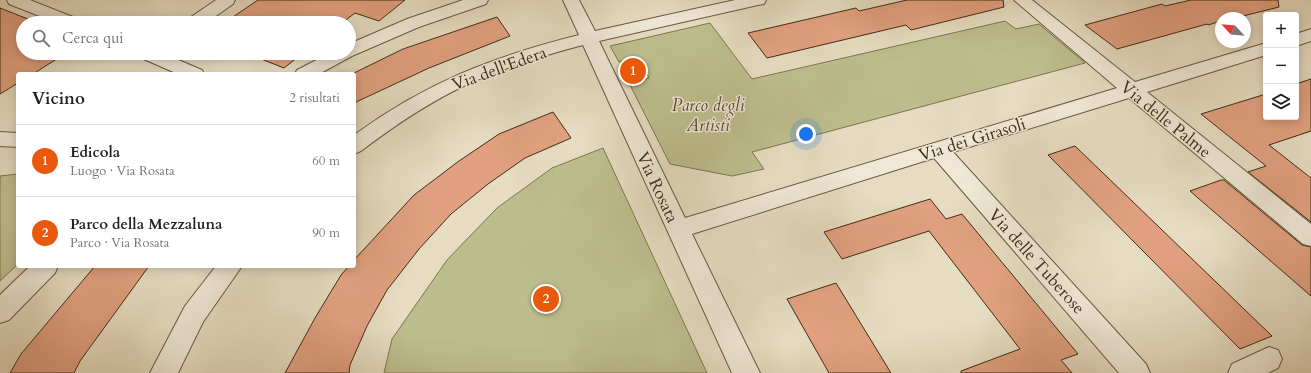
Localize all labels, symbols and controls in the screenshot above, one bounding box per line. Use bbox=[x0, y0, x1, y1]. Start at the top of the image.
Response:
north arrow bbox=[1215, 12, 1251, 48]
map controls bbox=[1263, 12, 1299, 120]
button: + bbox=[1263, 12, 1299, 48]
search box bbox=[16, 16, 356, 60]
icon: search bbox=[30, 27, 52, 49]
text: Cerca qui bbox=[62, 28, 124, 48]
street label: Via dell'Edera bbox=[449, 40, 550, 96]
button: − bbox=[1263, 48, 1299, 84]
pin: 1 bbox=[620, 56, 646, 86]
street label: Via delle Palme bbox=[1115, 76, 1216, 163]
button: layers bbox=[1263, 84, 1299, 120]
text: Vicino bbox=[32, 87, 85, 110]
text: 2 risultati bbox=[289, 89, 340, 107]
park label: Parco degli Artisti bbox=[672, 94, 745, 137]
street label: Via dei Girasoli bbox=[916, 112, 1029, 167]
your location bbox=[796, 124, 816, 144]
text: Edicola bbox=[70, 142, 120, 162]
street label: Via Rosata bbox=[631, 148, 684, 227]
text: 1 bbox=[42, 152, 48, 170]
text: 60 m bbox=[312, 152, 340, 170]
text: Luogo · Via Rosata bbox=[70, 162, 175, 180]
street label: Via delle Tuberose bbox=[983, 204, 1090, 319]
text: Parco della Mezzaluna bbox=[70, 214, 223, 234]
text: 2 bbox=[42, 224, 48, 242]
text: 90 m bbox=[312, 224, 340, 242]
text: Parco · Via Rosata bbox=[70, 234, 169, 252]
pin: 2 bbox=[533, 284, 559, 314]

